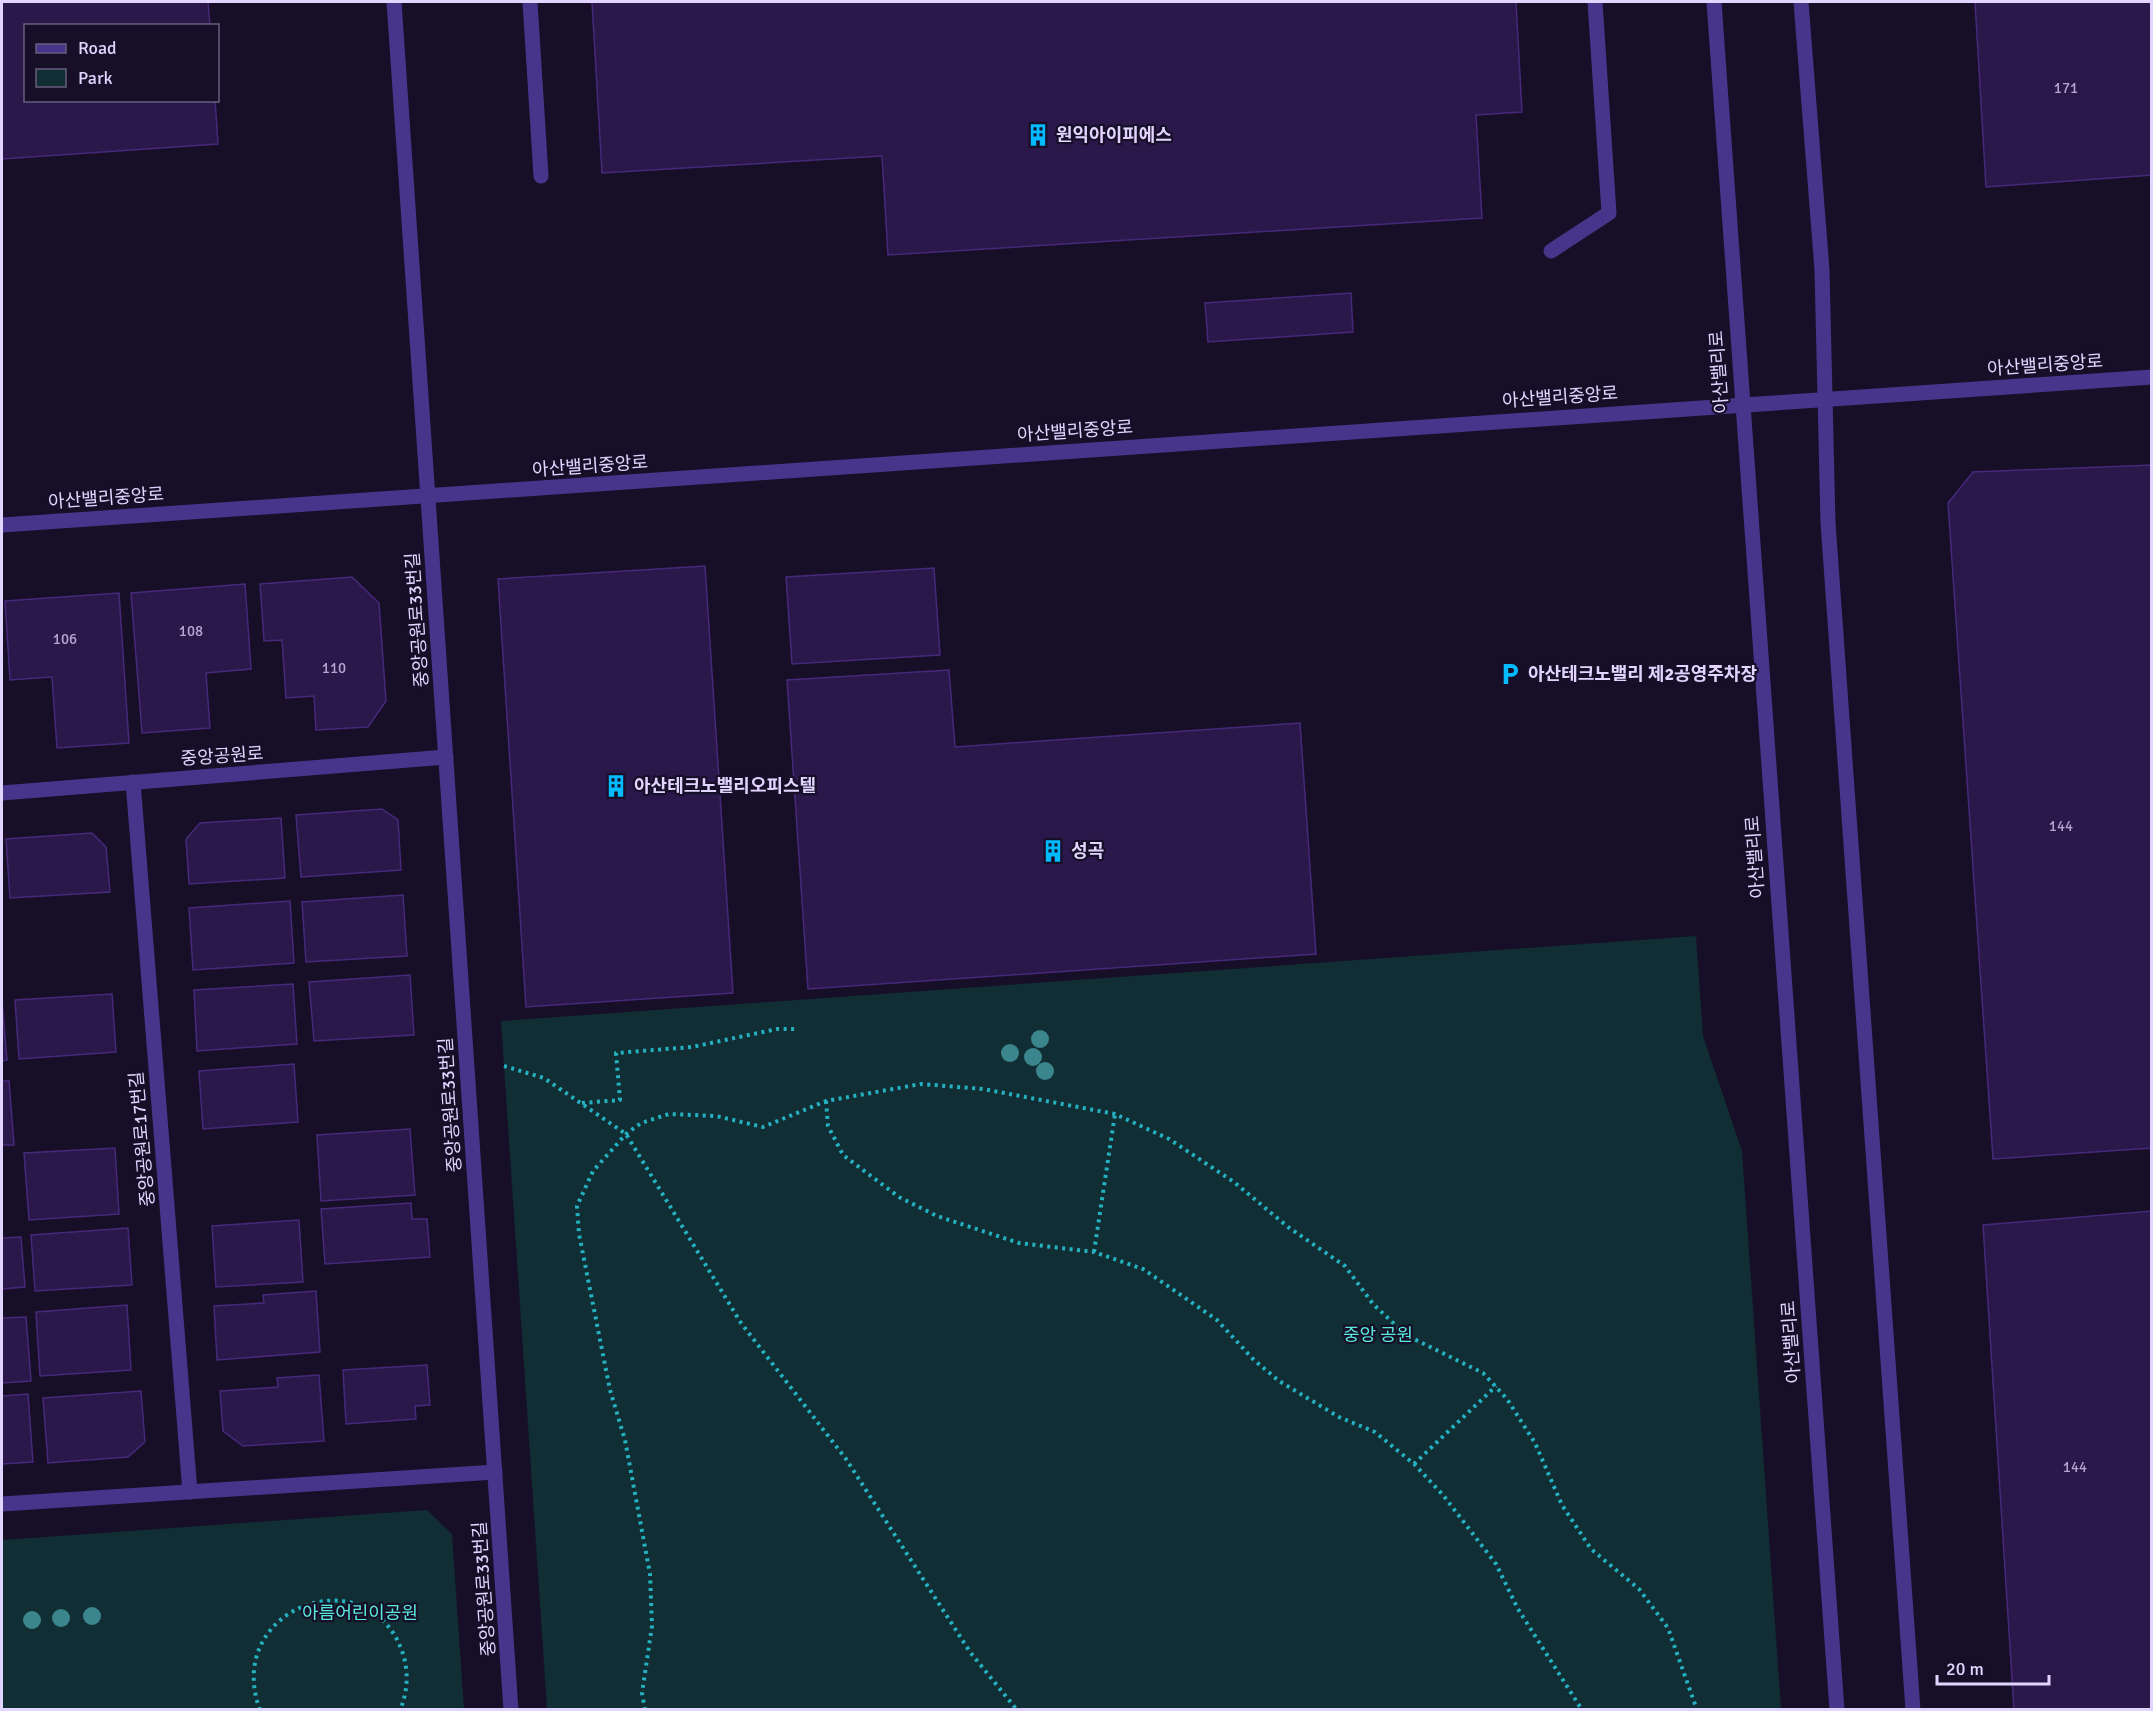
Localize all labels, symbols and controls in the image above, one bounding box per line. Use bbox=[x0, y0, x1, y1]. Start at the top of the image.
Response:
legend bbox=[24, 24, 219, 102]
text: Road bbox=[78, 37, 117, 59]
text: Park bbox=[78, 67, 113, 89]
house number: 171 bbox=[2054, 79, 2078, 97]
building icon: 원익아이피에스 bbox=[1025, 122, 1051, 148]
place label: 원익아이피에스 bbox=[1056, 124, 1172, 146]
street label: 아산밸리로 bbox=[1705, 330, 1733, 414]
street label: 아산밸리중앙로 bbox=[1986, 350, 2104, 380]
street label: 아산밸리중앙로 bbox=[1501, 382, 1619, 412]
street label: 아산밸리중앙로 bbox=[1016, 416, 1134, 446]
street label: 아산밸리중앙로 bbox=[531, 451, 649, 481]
street label: 아산밸리중앙로 bbox=[47, 483, 165, 513]
street label: 중앙공원로33번길 bbox=[401, 552, 433, 688]
house number: 108 bbox=[179, 622, 203, 640]
house number: 106 bbox=[53, 630, 77, 648]
house number: 110 bbox=[322, 659, 346, 677]
parking icon: 아산테크노밸리 제2공영주차장 bbox=[1497, 661, 1523, 687]
place label: 아산테크노밸리 제2공영주차장 bbox=[1528, 663, 1757, 685]
street label: 중앙공원로 bbox=[180, 742, 264, 770]
building icon: 아산테크노밸리오피스텔 bbox=[603, 773, 629, 799]
place label: 아산테크노밸리오피스텔 bbox=[634, 775, 816, 797]
street label: 아산밸리로 bbox=[1741, 815, 1769, 899]
house number: 144 bbox=[2049, 817, 2073, 835]
building icon: 성곡 bbox=[1040, 838, 1066, 864]
place label: 성곡 bbox=[1071, 840, 1104, 862]
street label: 중앙공원로33번길 bbox=[434, 1037, 466, 1173]
street label: 중앙공원로17번길 bbox=[125, 1071, 159, 1207]
street label: 아산밸리로 bbox=[1777, 1300, 1805, 1384]
park label: 중앙 공원 bbox=[1343, 1324, 1413, 1346]
house number: 144 bbox=[2063, 1458, 2087, 1476]
street label: 중앙공원로33번길 bbox=[468, 1521, 500, 1657]
park label: 아름어린이공원 bbox=[302, 1602, 418, 1624]
scale bar bbox=[1937, 1648, 2050, 1686]
text: 20 m bbox=[1946, 1658, 1984, 1680]

